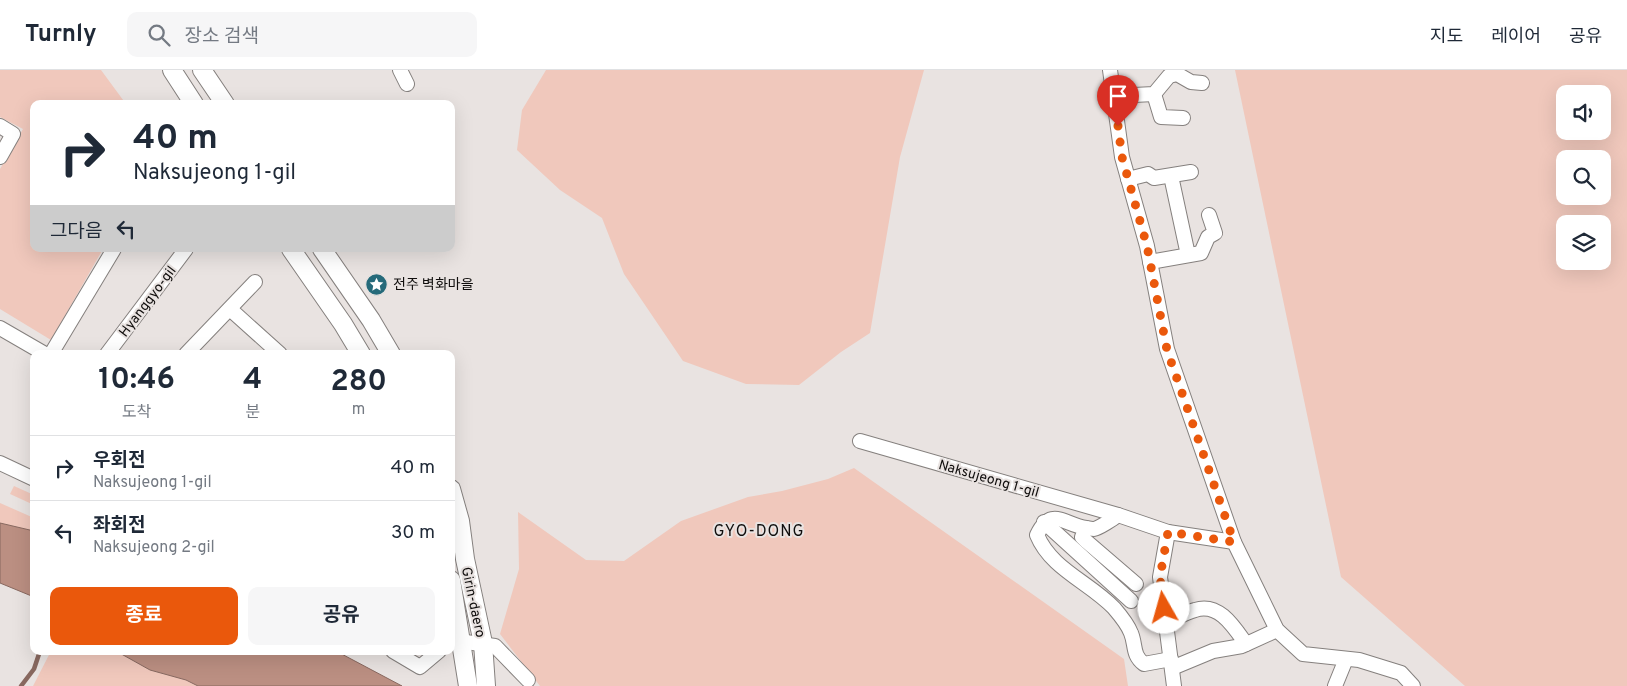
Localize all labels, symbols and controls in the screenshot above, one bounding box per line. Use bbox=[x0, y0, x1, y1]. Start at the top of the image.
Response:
search box bbox=[127, 12, 477, 57]
text: Turnly bbox=[25, 20, 97, 50]
icon: search bbox=[145, 21, 173, 49]
text: 장소 검색 bbox=[185, 25, 259, 49]
text: 지도 bbox=[1430, 26, 1463, 49]
text: 레이어 bbox=[1491, 26, 1541, 49]
text: 공유 bbox=[1569, 26, 1602, 49]
pin bbox=[1097, 75, 1139, 126]
icon: arrive bbox=[1104, 82, 1132, 110]
map controls bbox=[1556, 85, 1611, 270]
button: sound bbox=[1556, 85, 1611, 140]
text: 40 m bbox=[133, 117, 218, 161]
icon: right bbox=[50, 120, 115, 185]
button: search bbox=[1556, 150, 1611, 205]
text: Naksujeong 1-gil bbox=[133, 160, 296, 187]
icon: left bbox=[112, 215, 140, 243]
button: layers bbox=[1556, 215, 1611, 270]
text: 그다음 bbox=[50, 220, 102, 244]
street label: Hyanggyo-gil bbox=[116, 263, 180, 341]
place icon: 전주 벽화마을 bbox=[365, 272, 389, 296]
place label: 전주 벽화마을 bbox=[393, 277, 474, 294]
text: 10:46 bbox=[98, 362, 175, 399]
text: 4 bbox=[243, 362, 262, 399]
text: 280 bbox=[330, 364, 387, 401]
text: m bbox=[352, 400, 365, 420]
text: 도착 bbox=[122, 403, 151, 423]
text: 분 bbox=[245, 403, 260, 423]
text: 우회전 bbox=[93, 449, 145, 473]
icon: right bbox=[50, 454, 78, 482]
text: 40 m bbox=[390, 456, 435, 480]
street label: Naksujeong 1-gil bbox=[936, 457, 1041, 502]
text: Naksujeong 1-gil bbox=[93, 473, 212, 493]
text: 좌회전 bbox=[93, 514, 145, 538]
icon: left bbox=[50, 519, 78, 547]
text: 30 m bbox=[391, 521, 435, 545]
district label: GYO-DONG bbox=[713, 522, 805, 542]
text: Naksujeong 2-gil bbox=[93, 538, 215, 558]
street label: Girin-daero bbox=[457, 565, 488, 639]
position arrow bbox=[1137, 581, 1189, 633]
button: 종료 bbox=[50, 587, 238, 645]
button: 공유 bbox=[248, 587, 435, 645]

